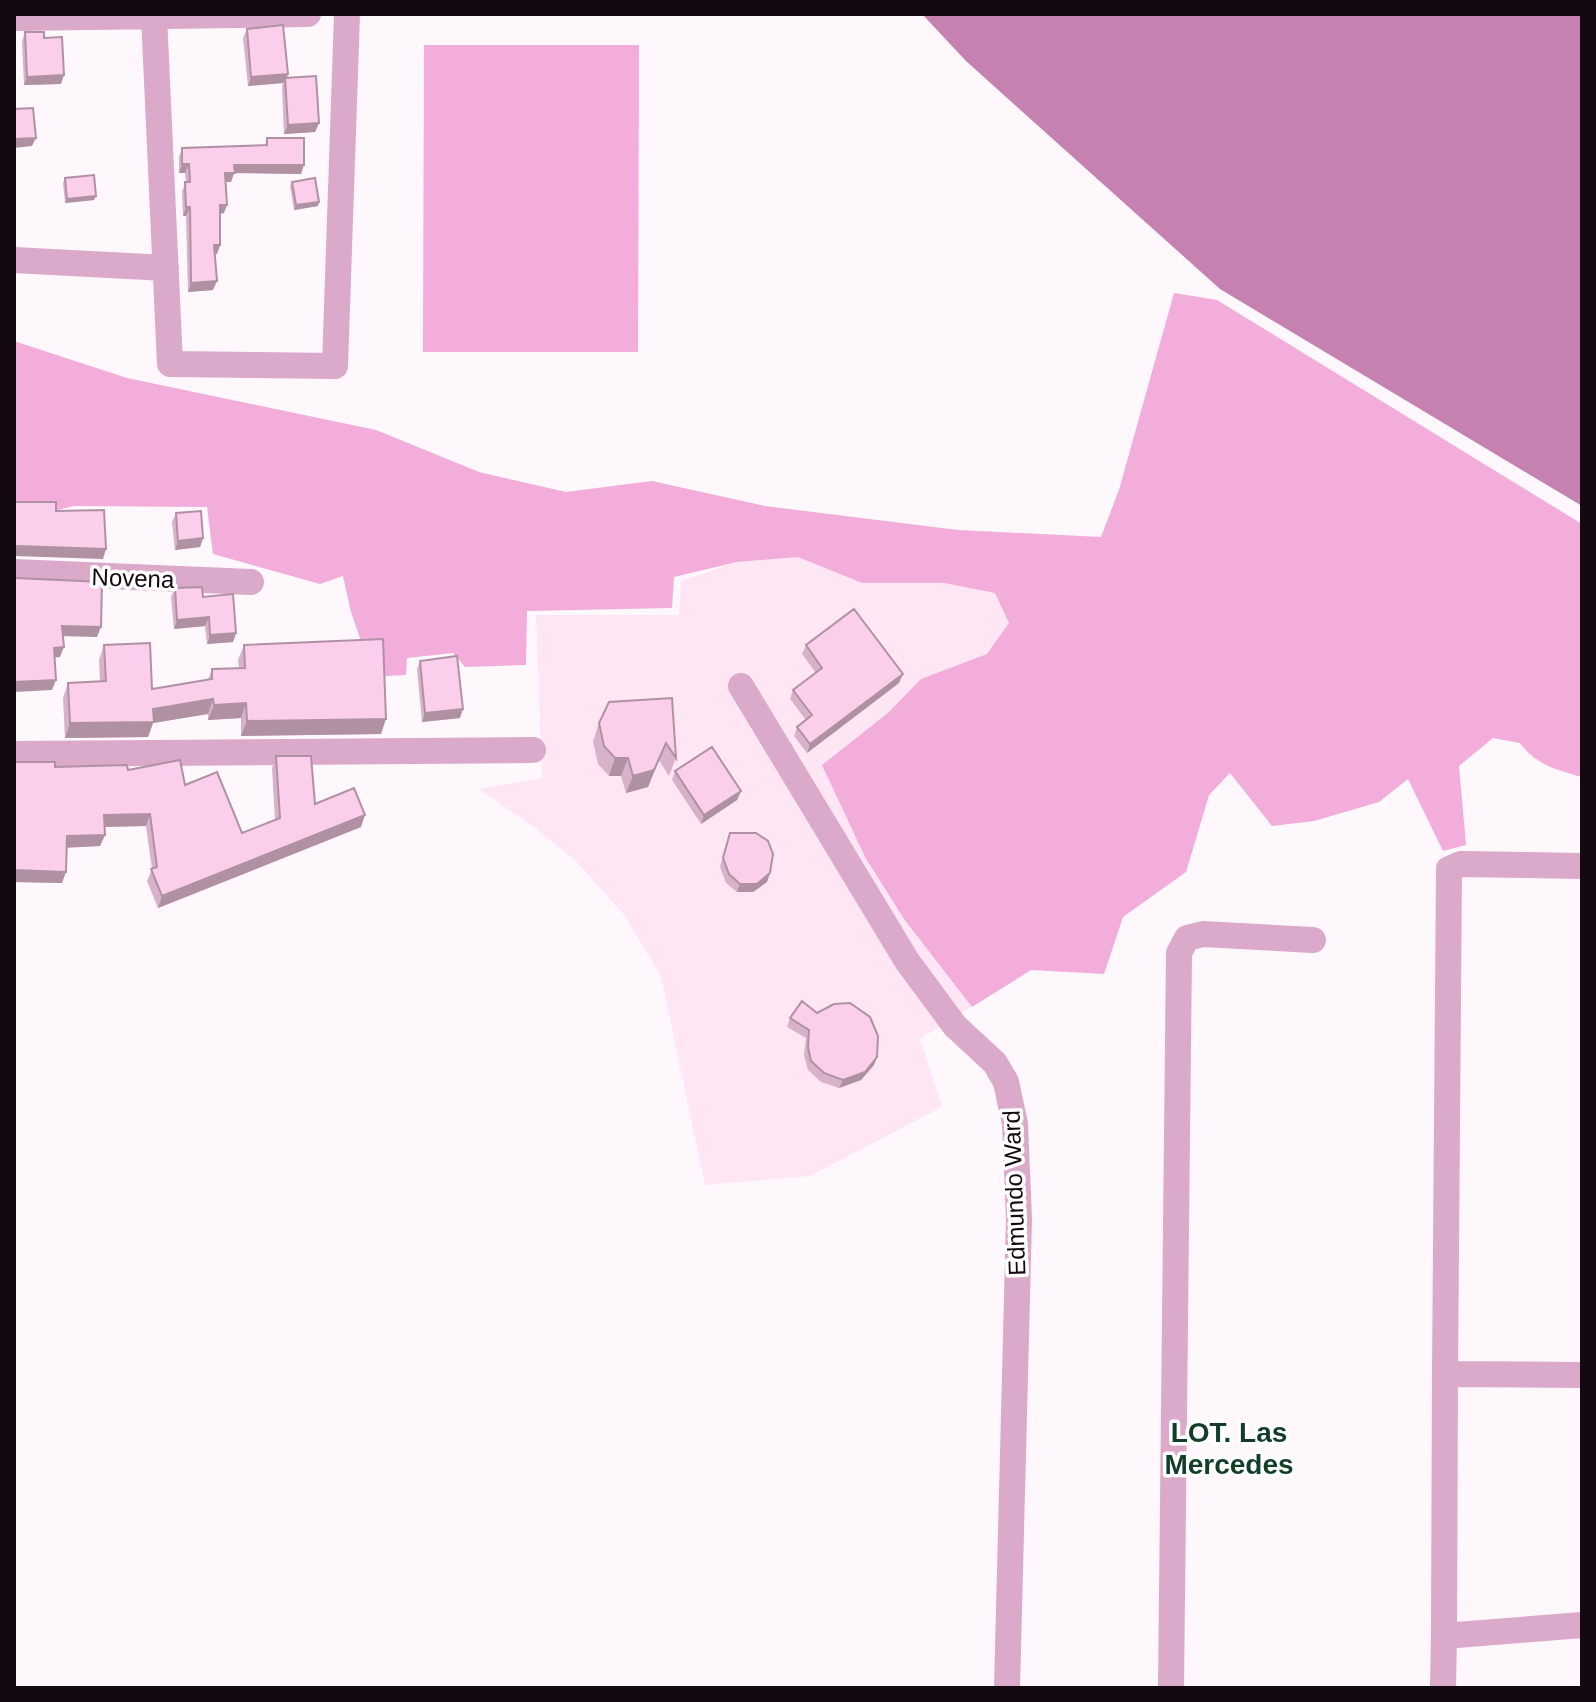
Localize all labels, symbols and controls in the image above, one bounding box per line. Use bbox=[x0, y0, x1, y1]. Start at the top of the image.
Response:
street label: Novena bbox=[91, 563, 175, 593]
street label: Edmundo Ward bbox=[998, 1110, 1030, 1276]
district label: LOT. Las Mercedes bbox=[1164, 1417, 1294, 1480]

